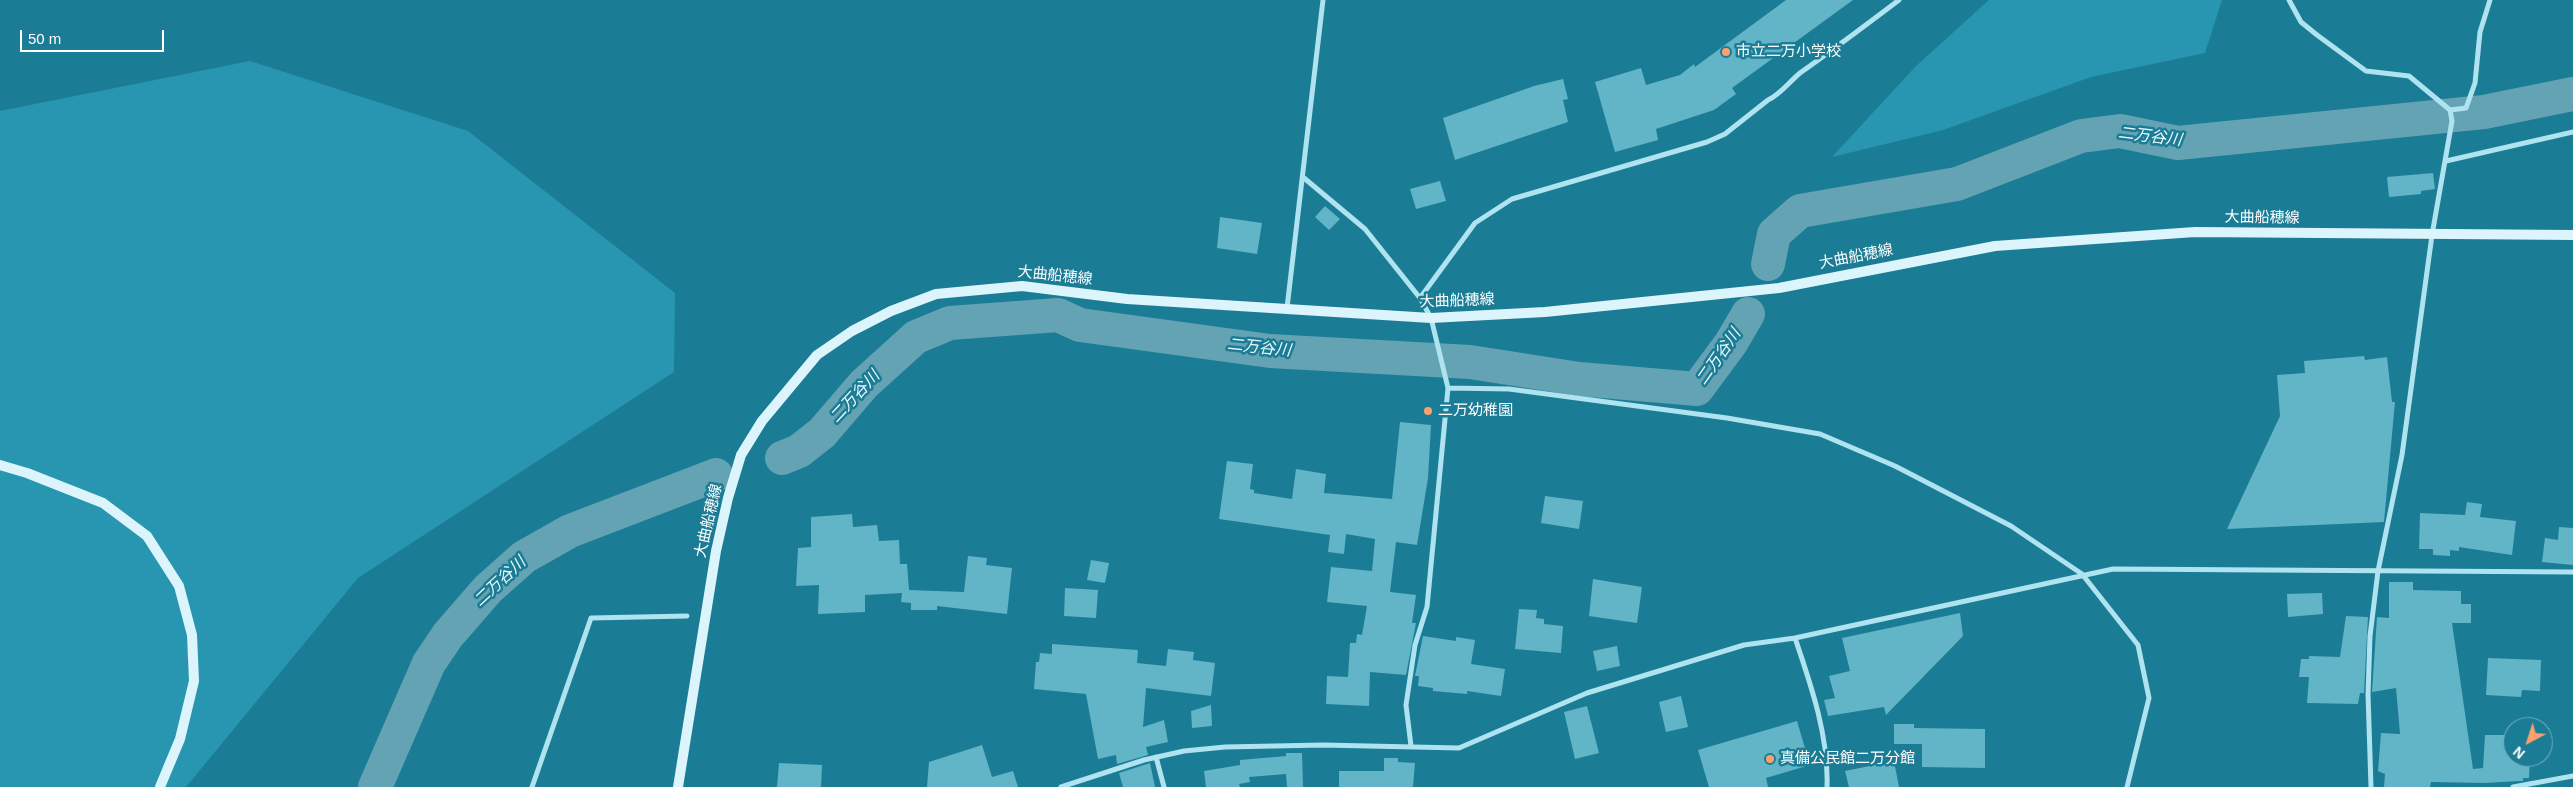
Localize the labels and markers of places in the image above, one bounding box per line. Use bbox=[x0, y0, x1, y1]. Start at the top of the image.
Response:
place label: 市立二万小学校 bbox=[1736, 43, 1841, 61]
marker: 市立二万小学校 bbox=[1720, 46, 1732, 58]
place label: 二万幼稚園 bbox=[1438, 402, 1513, 420]
marker: 二万幼稚園 bbox=[1422, 405, 1434, 417]
place label: 真備公民館二万分館 bbox=[1780, 750, 1915, 768]
marker: 真備公民館二万分館 bbox=[1764, 753, 1776, 765]

